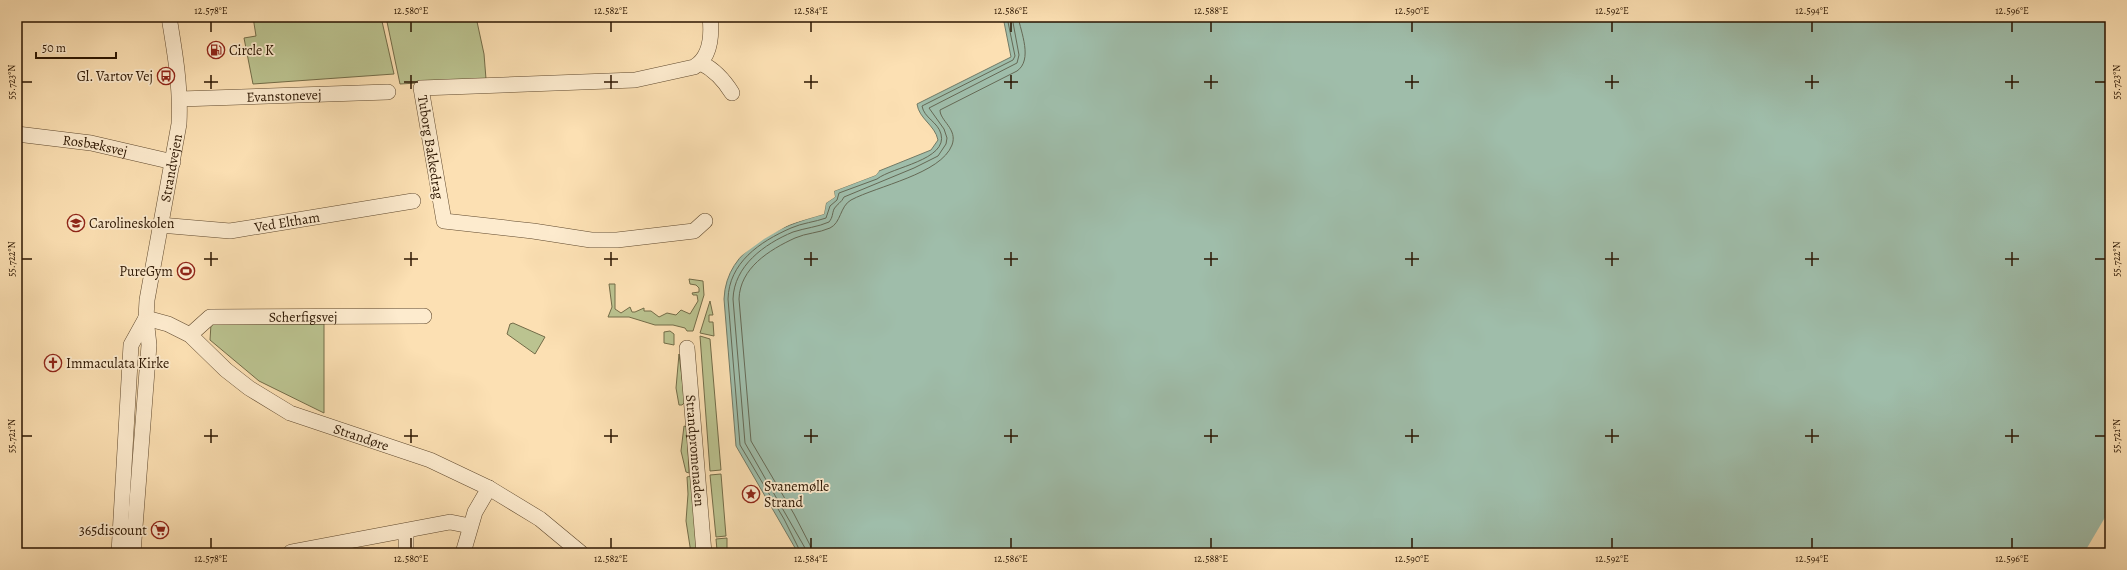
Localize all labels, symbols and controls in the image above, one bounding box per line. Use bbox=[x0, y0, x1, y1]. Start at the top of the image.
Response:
text: 12.578°E bbox=[194, 4, 228, 17]
text: 12.580°E bbox=[394, 4, 428, 17]
text: 12.582°E bbox=[594, 4, 628, 17]
text: 12.584°E bbox=[794, 4, 828, 17]
text: 12.586°E bbox=[994, 4, 1028, 17]
text: 12.588°E bbox=[1194, 4, 1228, 17]
text: 12.590°E bbox=[1395, 4, 1429, 17]
text: 12.592°E bbox=[1595, 4, 1629, 17]
text: 12.594°E bbox=[1795, 4, 1829, 17]
text: 12.596°E bbox=[1995, 4, 2029, 17]
scale bar bbox=[36, 34, 116, 60]
text: 50 m bbox=[42, 40, 66, 56]
fuel station icon: Circle K bbox=[206, 40, 226, 60]
place label: Circle K bbox=[229, 41, 274, 60]
text: 55.723°N bbox=[5, 65, 18, 99]
text: 55.723°N bbox=[2110, 65, 2123, 99]
bus stop icon: Gl. Vartov Vej bbox=[156, 66, 176, 86]
place label: Gl. Vartov Vej bbox=[77, 67, 153, 86]
street label: Evanstonevej bbox=[246, 85, 322, 107]
street label: Tuborg Bakkedrag bbox=[413, 94, 448, 200]
street label: Rosbæksvej bbox=[62, 131, 129, 161]
street label: Strandvejen bbox=[156, 132, 187, 204]
street label: Ved Eltham bbox=[252, 207, 322, 237]
school or university icon: Carolineskolen bbox=[66, 213, 86, 233]
place label: Carolineskolen bbox=[89, 214, 175, 233]
text: 55.722°N bbox=[5, 241, 18, 277]
text: 55.722°N bbox=[2110, 241, 2123, 277]
sports icon: PureGym bbox=[176, 261, 196, 281]
place label: PureGym bbox=[119, 262, 173, 281]
street label: Scherfigsvej bbox=[269, 307, 338, 327]
church icon: Immaculata Kirke bbox=[43, 353, 63, 373]
place label: Immaculata Kirke bbox=[66, 354, 169, 373]
street label: Strandpromenaden bbox=[681, 394, 709, 508]
text: 55.721°N bbox=[5, 419, 18, 453]
street label: Strandøre bbox=[331, 419, 391, 456]
text: 55.721°N bbox=[2110, 419, 2123, 453]
place label: Svanemølle Strand bbox=[764, 477, 829, 512]
place icon: Svanemølle Strand bbox=[741, 484, 761, 504]
supermarket icon: 365discount bbox=[150, 520, 170, 540]
place label: 365discount bbox=[79, 521, 147, 540]
text: 12.578°E bbox=[194, 552, 228, 565]
text: 12.580°E bbox=[394, 552, 428, 565]
text: 12.582°E bbox=[594, 552, 628, 565]
text: 12.584°E bbox=[794, 552, 828, 565]
text: 12.586°E bbox=[994, 552, 1028, 565]
text: 12.588°E bbox=[1194, 552, 1228, 565]
text: 12.590°E bbox=[1395, 552, 1429, 565]
text: 12.592°E bbox=[1595, 552, 1629, 565]
text: 12.594°E bbox=[1795, 552, 1829, 565]
text: 12.596°E bbox=[1995, 552, 2029, 565]

